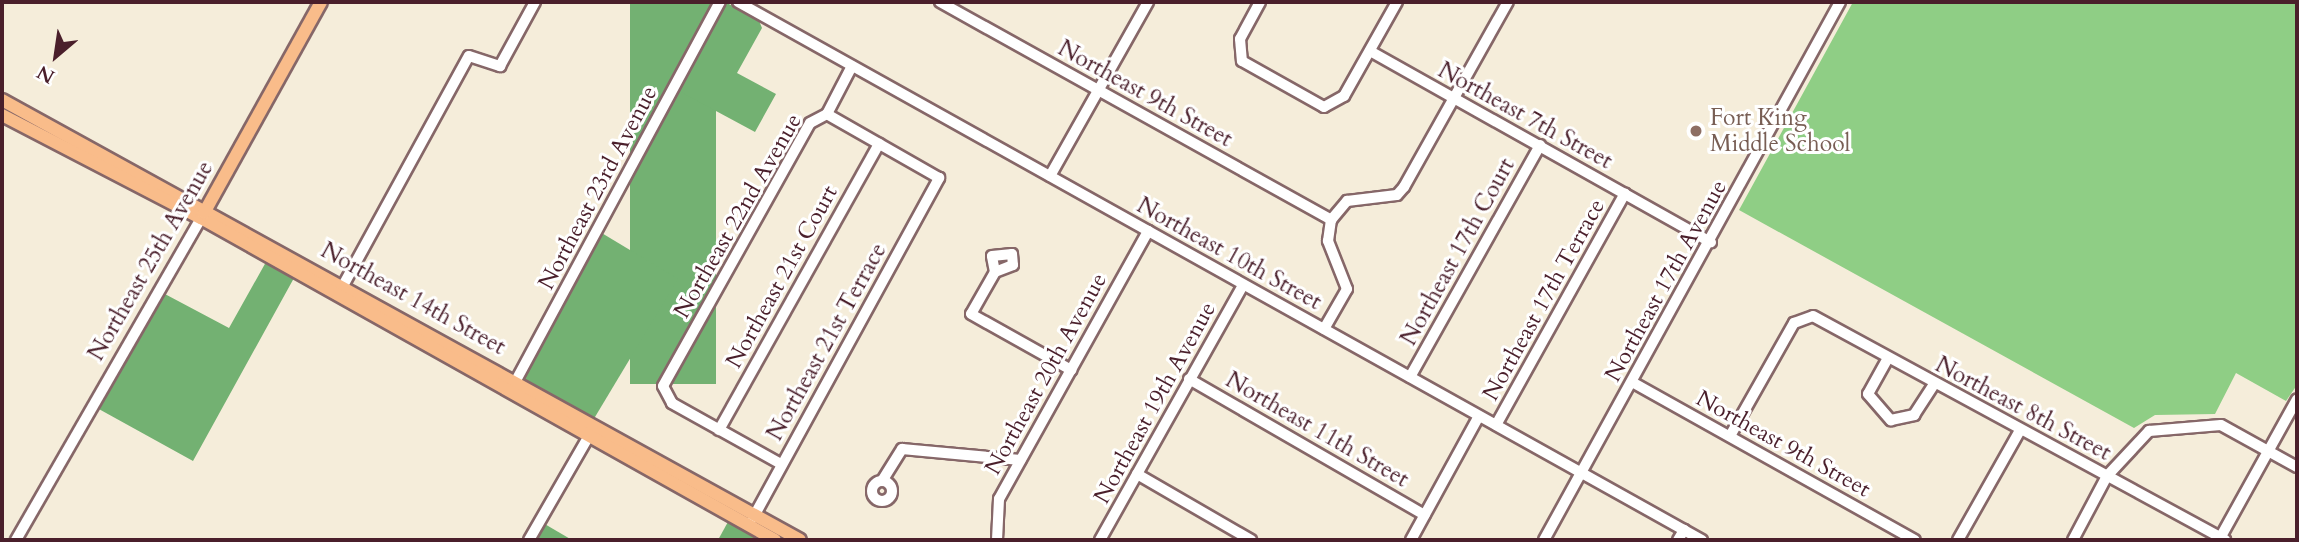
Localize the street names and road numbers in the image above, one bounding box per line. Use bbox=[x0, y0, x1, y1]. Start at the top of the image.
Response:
street label: Northeast 9th Street bbox=[1053, 35, 1237, 153]
street label: Northeast 7th Street bbox=[1433, 57, 1617, 175]
street label: Northeast 23rd Avenue bbox=[533, 81, 663, 295]
street label: Northeast 22nd Avenue bbox=[668, 109, 808, 323]
street label: Northeast 17th Court bbox=[1395, 154, 1521, 350]
street label: Northeast 25th Avenue bbox=[83, 156, 219, 366]
street label: Northeast 17th Avenue bbox=[1599, 175, 1733, 387]
street label: Northeast 21st Court bbox=[720, 181, 844, 373]
street label: Northeast 10th Street bbox=[1132, 192, 1326, 316]
street label: Northeast 17th Terrace bbox=[1477, 194, 1611, 406]
street label: Northeast 14th Street bbox=[316, 237, 510, 361]
street label: Northeast 21st Terrace bbox=[761, 238, 893, 446]
street label: Northeast 20th Avenue bbox=[979, 268, 1113, 480]
street label: Northeast 19th Avenue bbox=[1088, 297, 1222, 509]
street label: Northeast 8th Street bbox=[1930, 351, 2116, 467]
street label: Northeast 11th Street bbox=[1221, 366, 1413, 494]
street label: Northeast 9th Street bbox=[1691, 385, 1875, 503]

